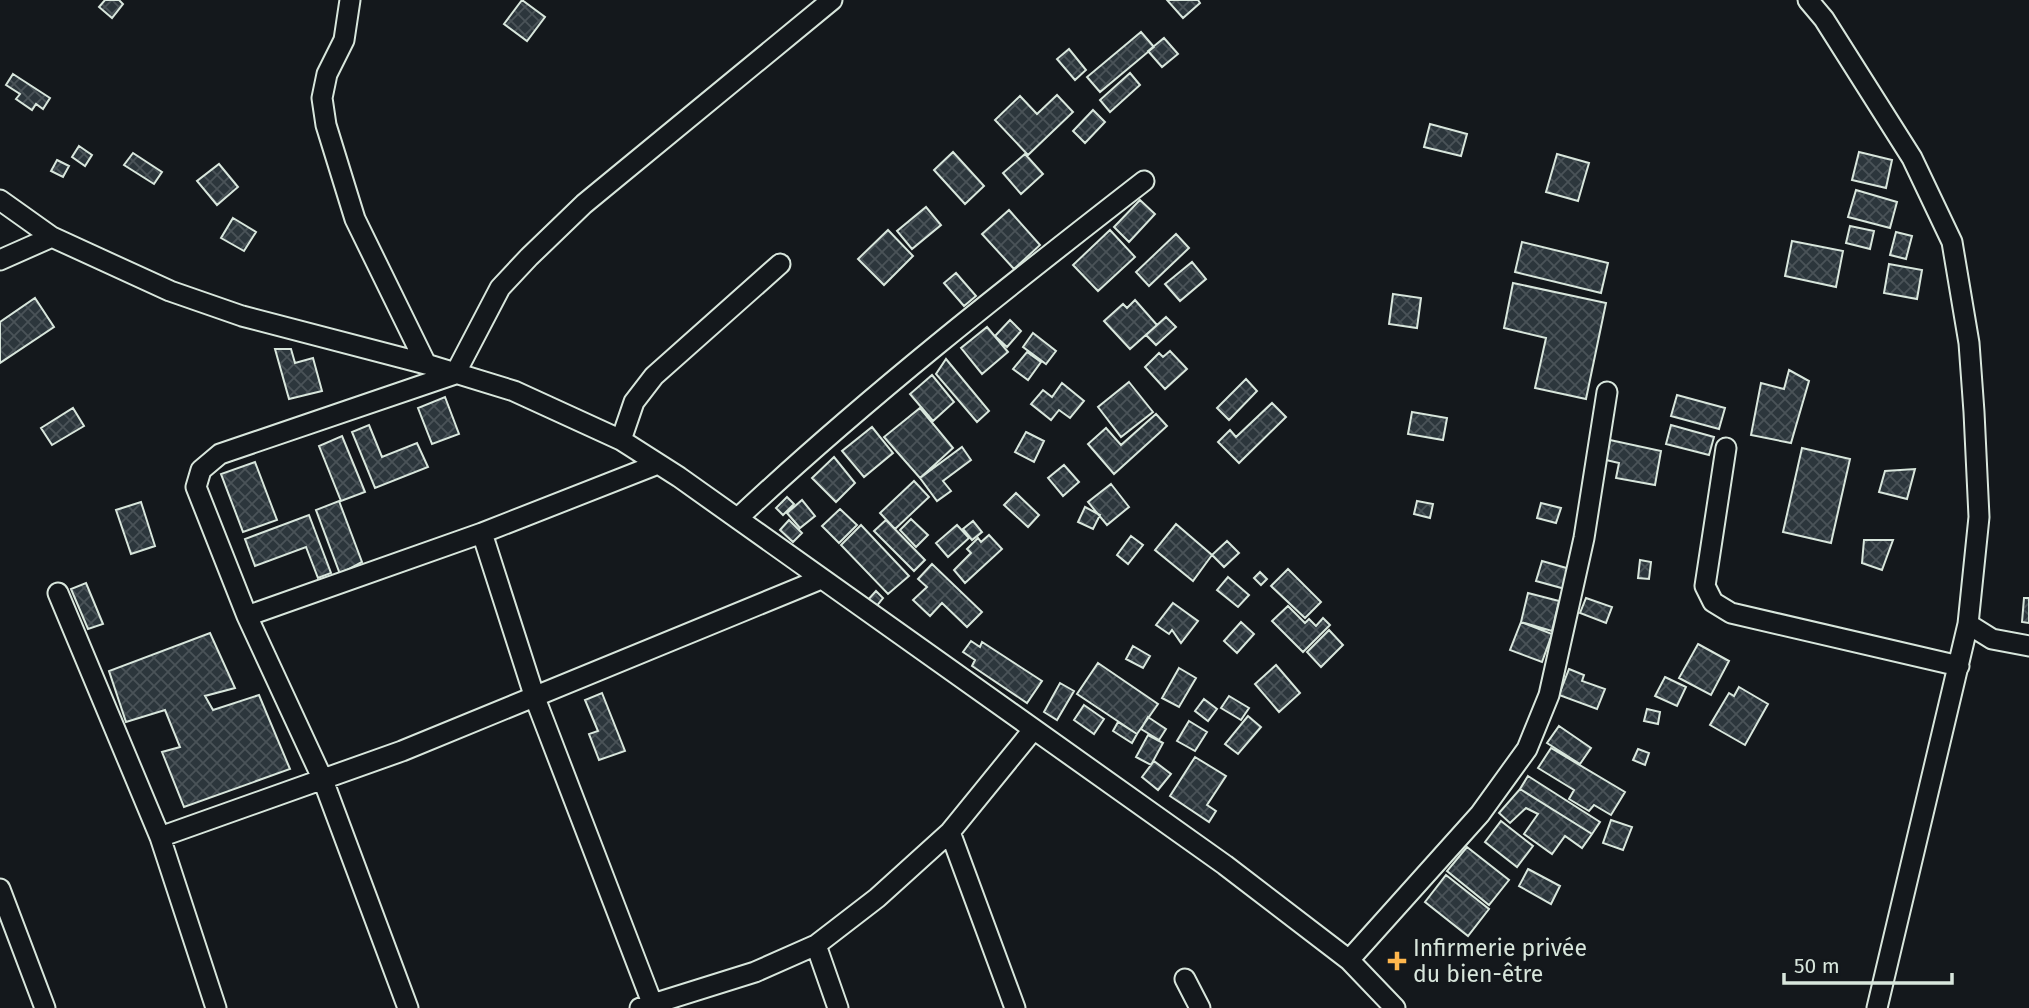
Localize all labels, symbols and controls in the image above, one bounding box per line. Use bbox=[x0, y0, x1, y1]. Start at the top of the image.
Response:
place label: Infirmerie privée du bien-être bbox=[1413, 934, 1587, 988]
scale bar bbox=[1784, 942, 1952, 986]
marker: Infirmerie privée du bien-être bbox=[1387, 951, 1407, 971]
text: 50 m bbox=[1794, 953, 1840, 979]

